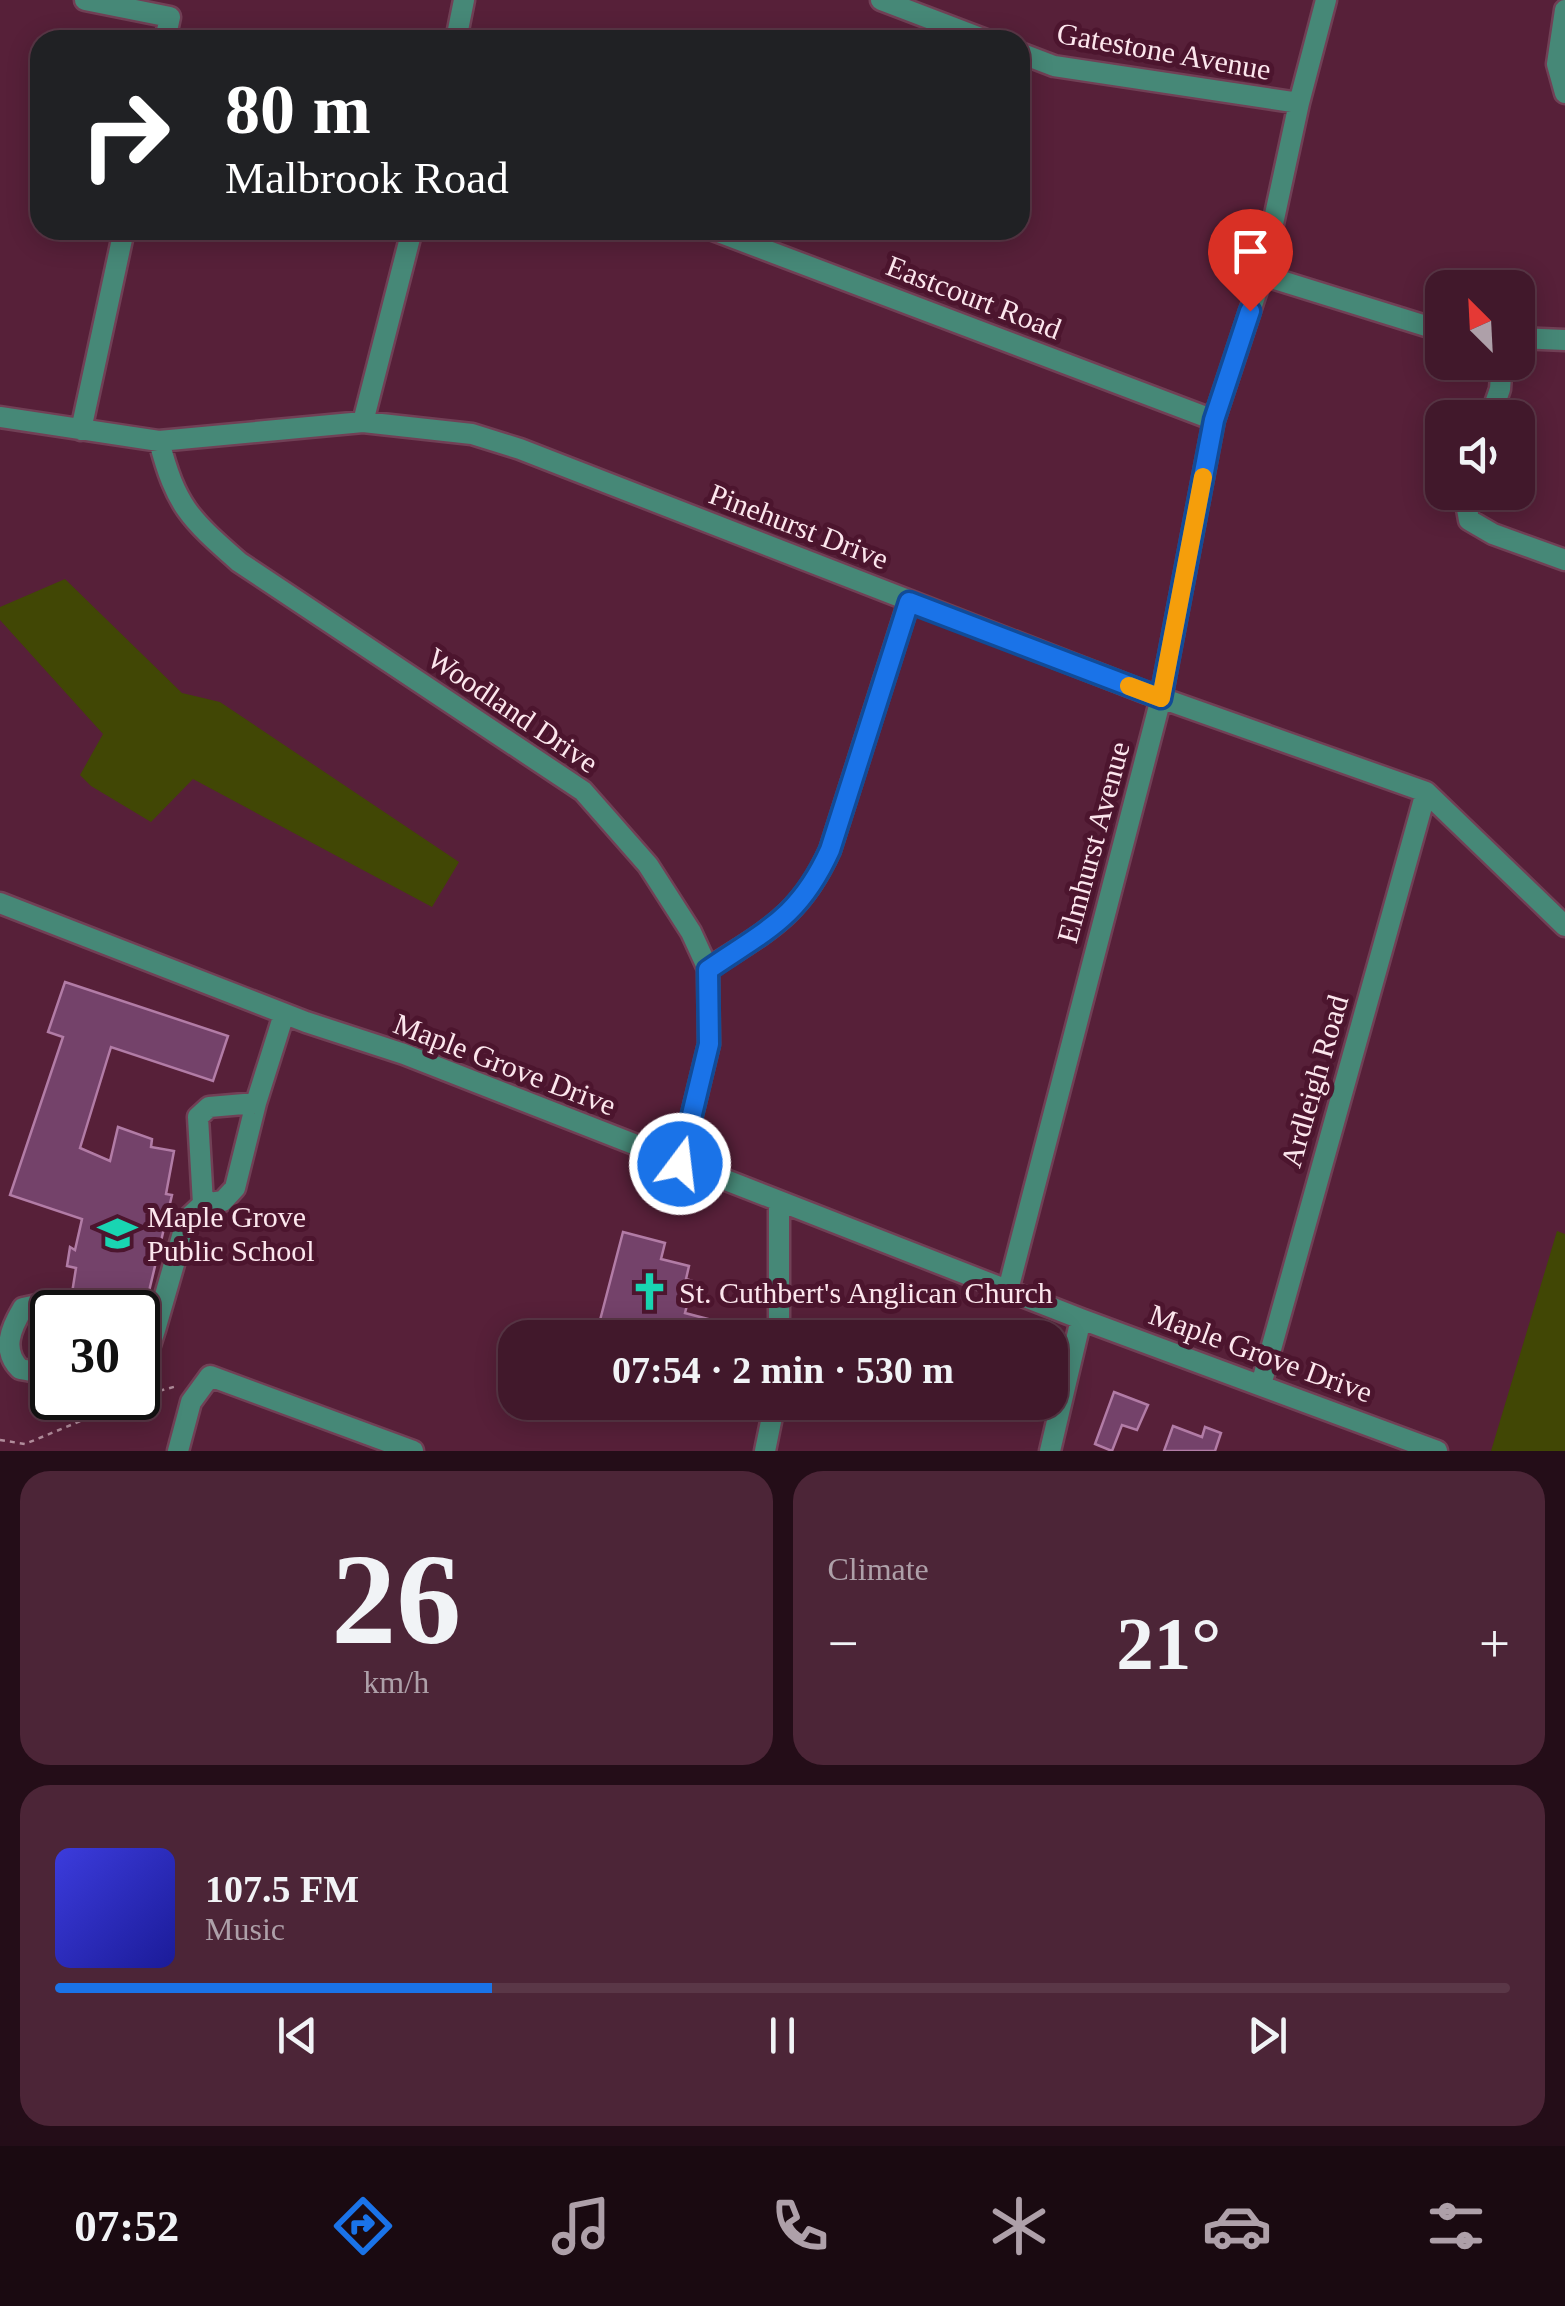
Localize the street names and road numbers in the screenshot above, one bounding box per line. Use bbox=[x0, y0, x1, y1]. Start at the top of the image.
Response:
street label: Gatestone Avenue bbox=[1054, 16, 1274, 86]
street label: Eastcourt Road bbox=[882, 249, 1066, 345]
street label: Pinehurst Drive bbox=[705, 477, 893, 575]
street label: Woodland Drive bbox=[422, 641, 604, 779]
street label: Elmhurst Avenue bbox=[1050, 738, 1136, 946]
street label: Ardleigh Road bbox=[1274, 991, 1354, 1171]
street label: Maple Grove Drive bbox=[389, 1007, 621, 1121]
street label: Maple Grove Drive bbox=[1145, 1297, 1377, 1409]

